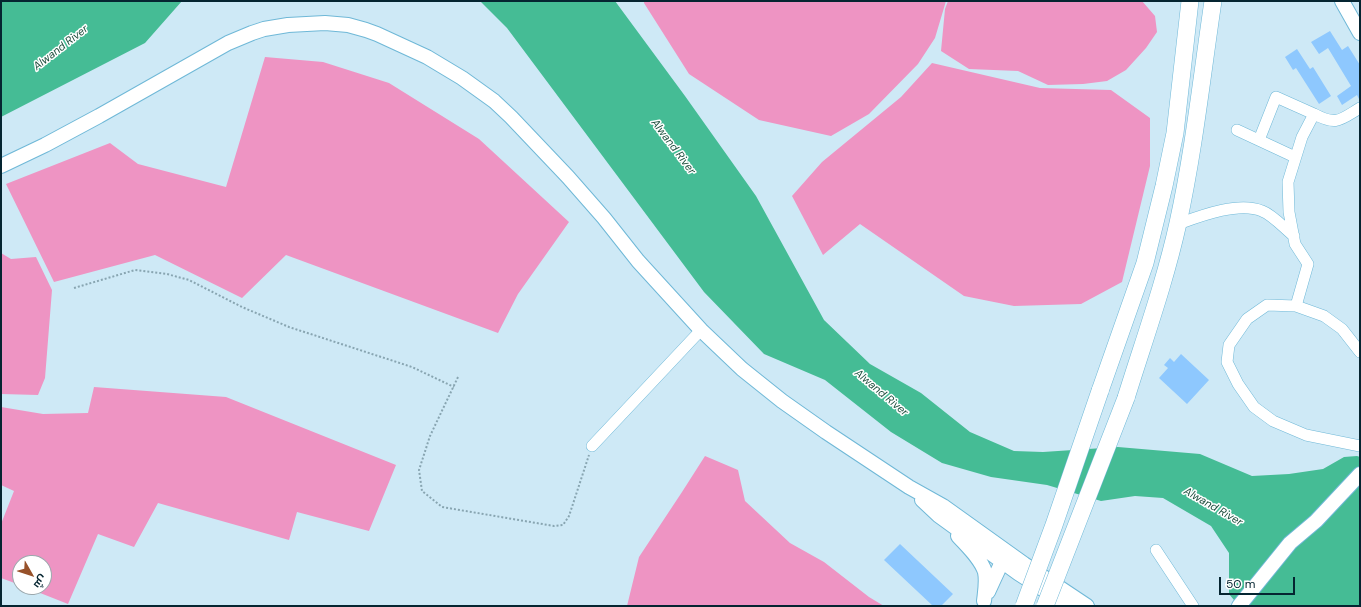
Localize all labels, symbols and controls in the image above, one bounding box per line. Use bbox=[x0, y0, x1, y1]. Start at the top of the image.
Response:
water label: Alwand River bbox=[31, 23, 91, 73]
water label: Alwand River bbox=[648, 117, 698, 177]
water label: Alwand River bbox=[852, 367, 910, 419]
water label: Alwand River bbox=[1181, 485, 1245, 529]
north arrow bbox=[12, 555, 52, 595]
scale bar bbox=[1221, 569, 1297, 595]
text: ش bbox=[31, 572, 50, 592]
text: 50 m bbox=[1226, 576, 1255, 592]

